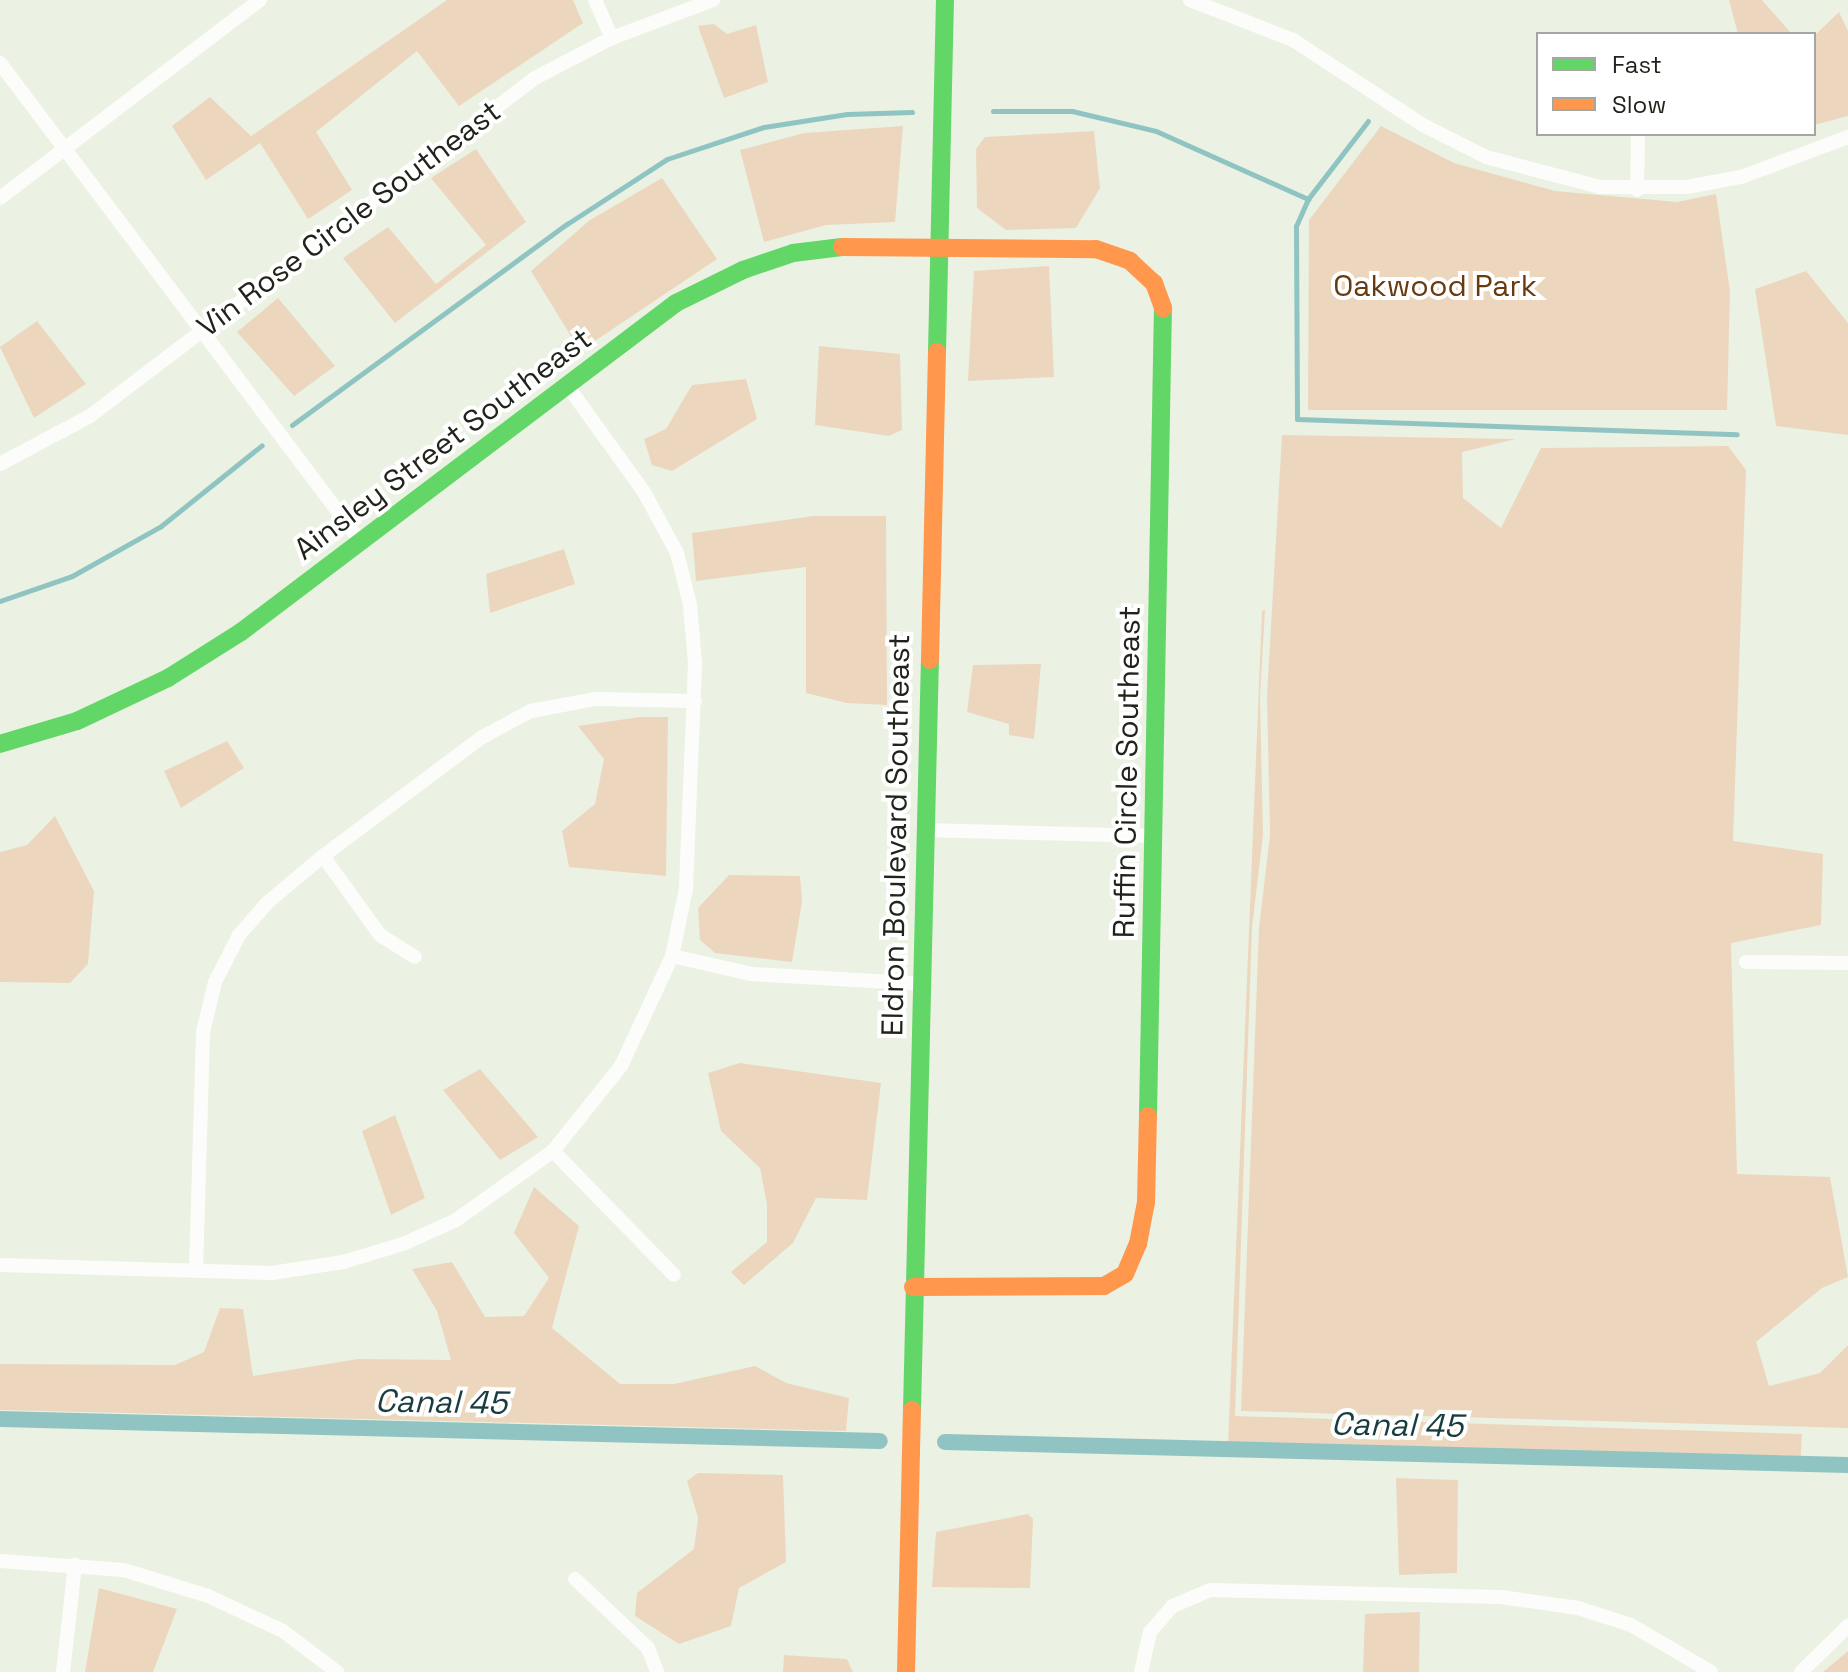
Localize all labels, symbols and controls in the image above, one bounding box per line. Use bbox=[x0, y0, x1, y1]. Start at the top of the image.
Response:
legend bbox=[1536, 32, 1816, 136]
text: Fast bbox=[1612, 49, 1662, 80]
text: Slow bbox=[1612, 89, 1666, 120]
street label: Vin Rose Circle Southeast bbox=[190, 93, 508, 345]
park label: Oakwood Park bbox=[1333, 268, 1537, 304]
street label: Ainsley Street Southeast bbox=[287, 320, 599, 568]
street label: Ruffin Circle Southeast bbox=[1106, 605, 1148, 939]
street label: Eldron Boulevard Southeast bbox=[874, 633, 918, 1037]
water label: Canal 45 bbox=[375, 1382, 507, 1422]
water label: Canal 45 bbox=[1331, 1405, 1463, 1445]

